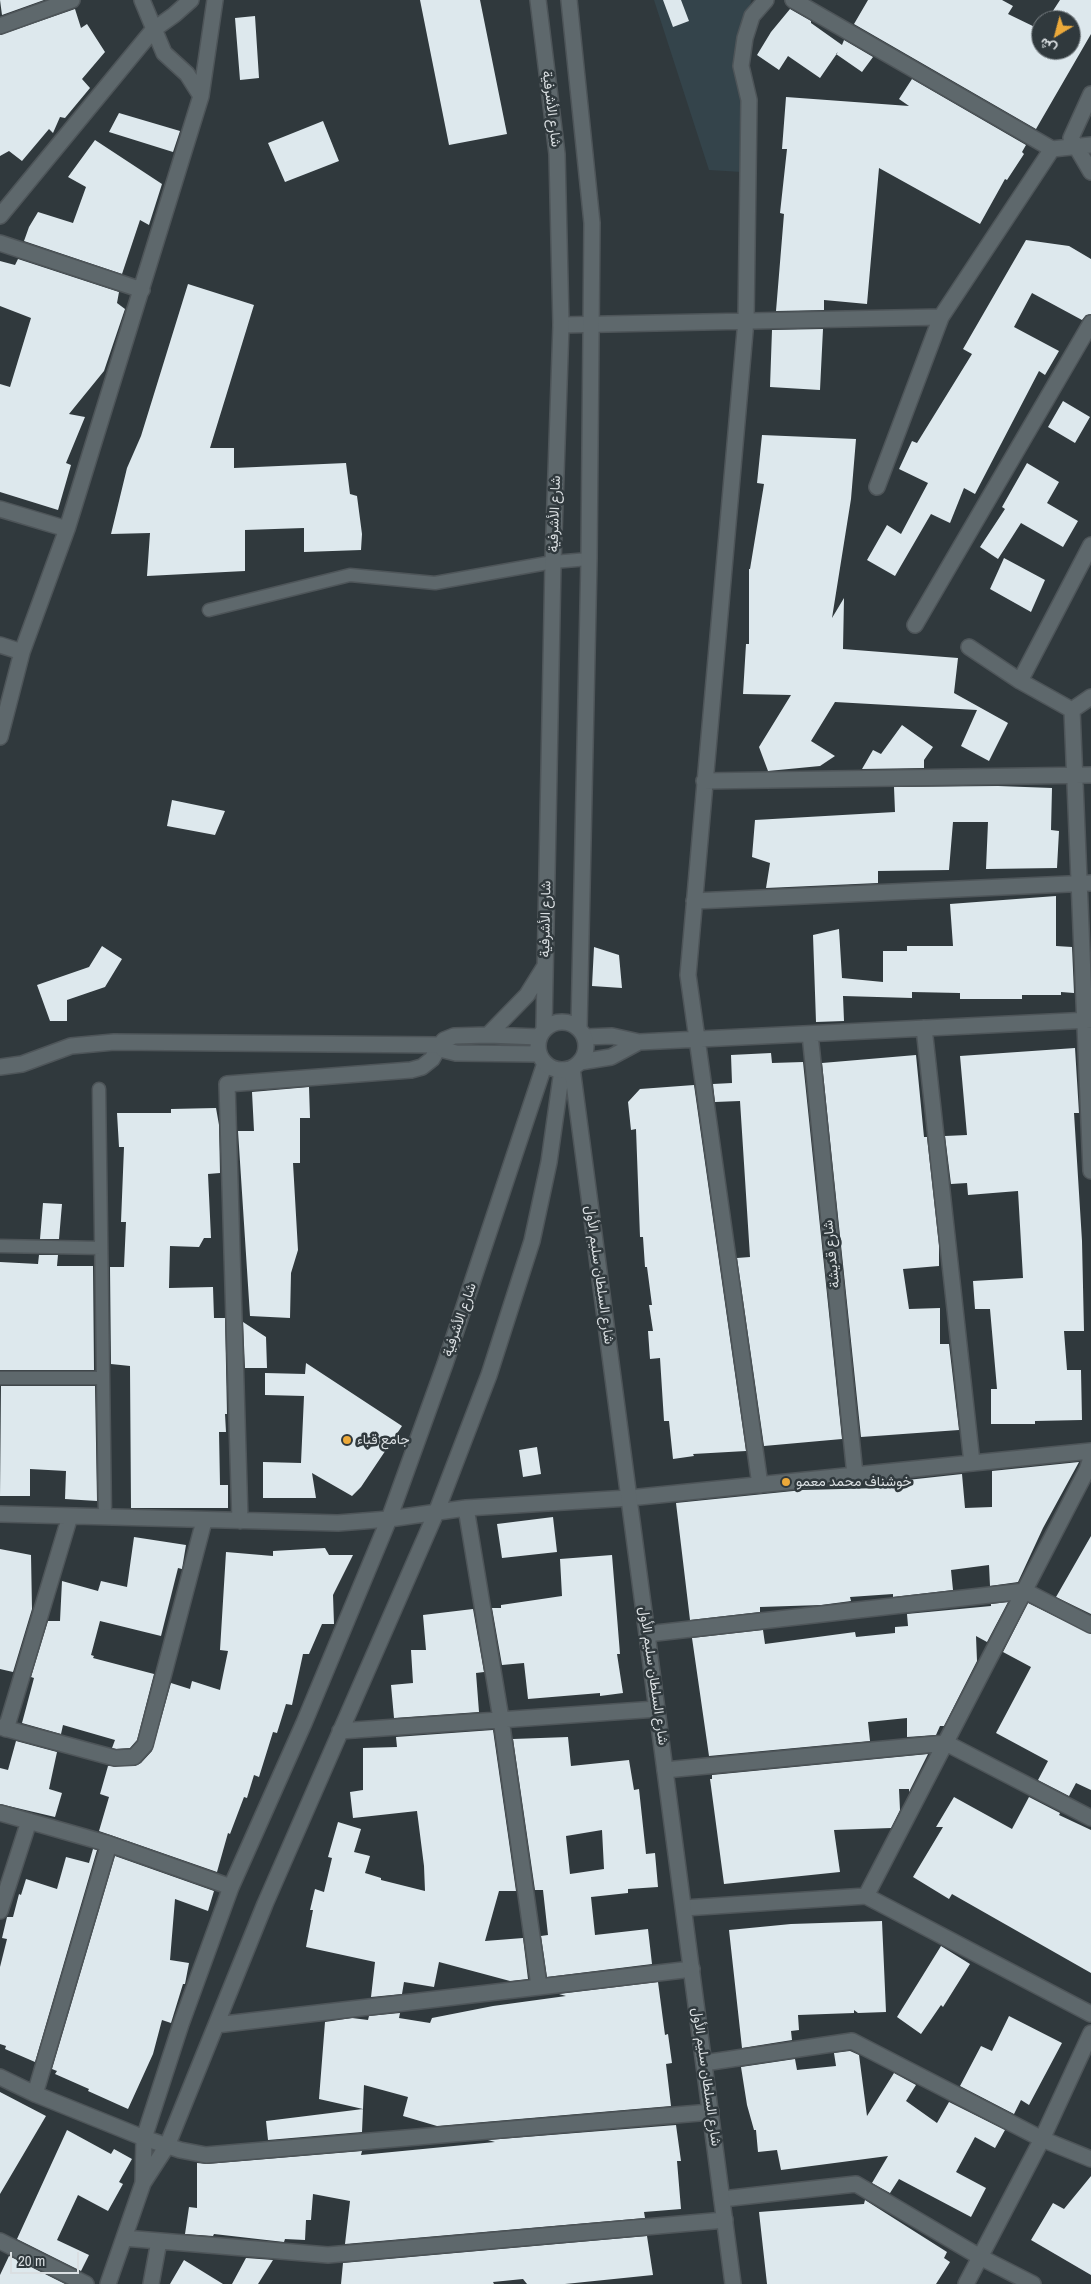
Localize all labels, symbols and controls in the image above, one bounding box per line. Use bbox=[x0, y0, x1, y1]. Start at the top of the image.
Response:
north arrow bbox=[1031, 10, 1081, 60]
text: ش bbox=[1035, 34, 1060, 58]
street label: شارع الأشرفية bbox=[538, 70, 564, 148]
street label: شارع الأشرفية bbox=[545, 475, 565, 553]
street label: شارع الأشرفية bbox=[537, 880, 555, 958]
street label: شارع السلطان سليم الأول bbox=[581, 1205, 617, 1345]
street label: شارع قديشة bbox=[820, 1219, 844, 1289]
street label: شارع الأشرفية bbox=[440, 1281, 480, 1359]
place label: جامع قباء bbox=[357, 1432, 410, 1448]
marker: جامع قباء bbox=[341, 1434, 353, 1446]
place label: خوشناف محمد معمو bbox=[796, 1474, 912, 1490]
marker: خوشناف محمد معمو bbox=[780, 1476, 792, 1488]
street label: شارع السلطان سليم الأول bbox=[635, 1606, 671, 1746]
street label: شارع السلطان سليم الأول bbox=[688, 2007, 724, 2147]
scale bar bbox=[12, 2242, 81, 2274]
text: 20 m bbox=[18, 2250, 45, 2271]

